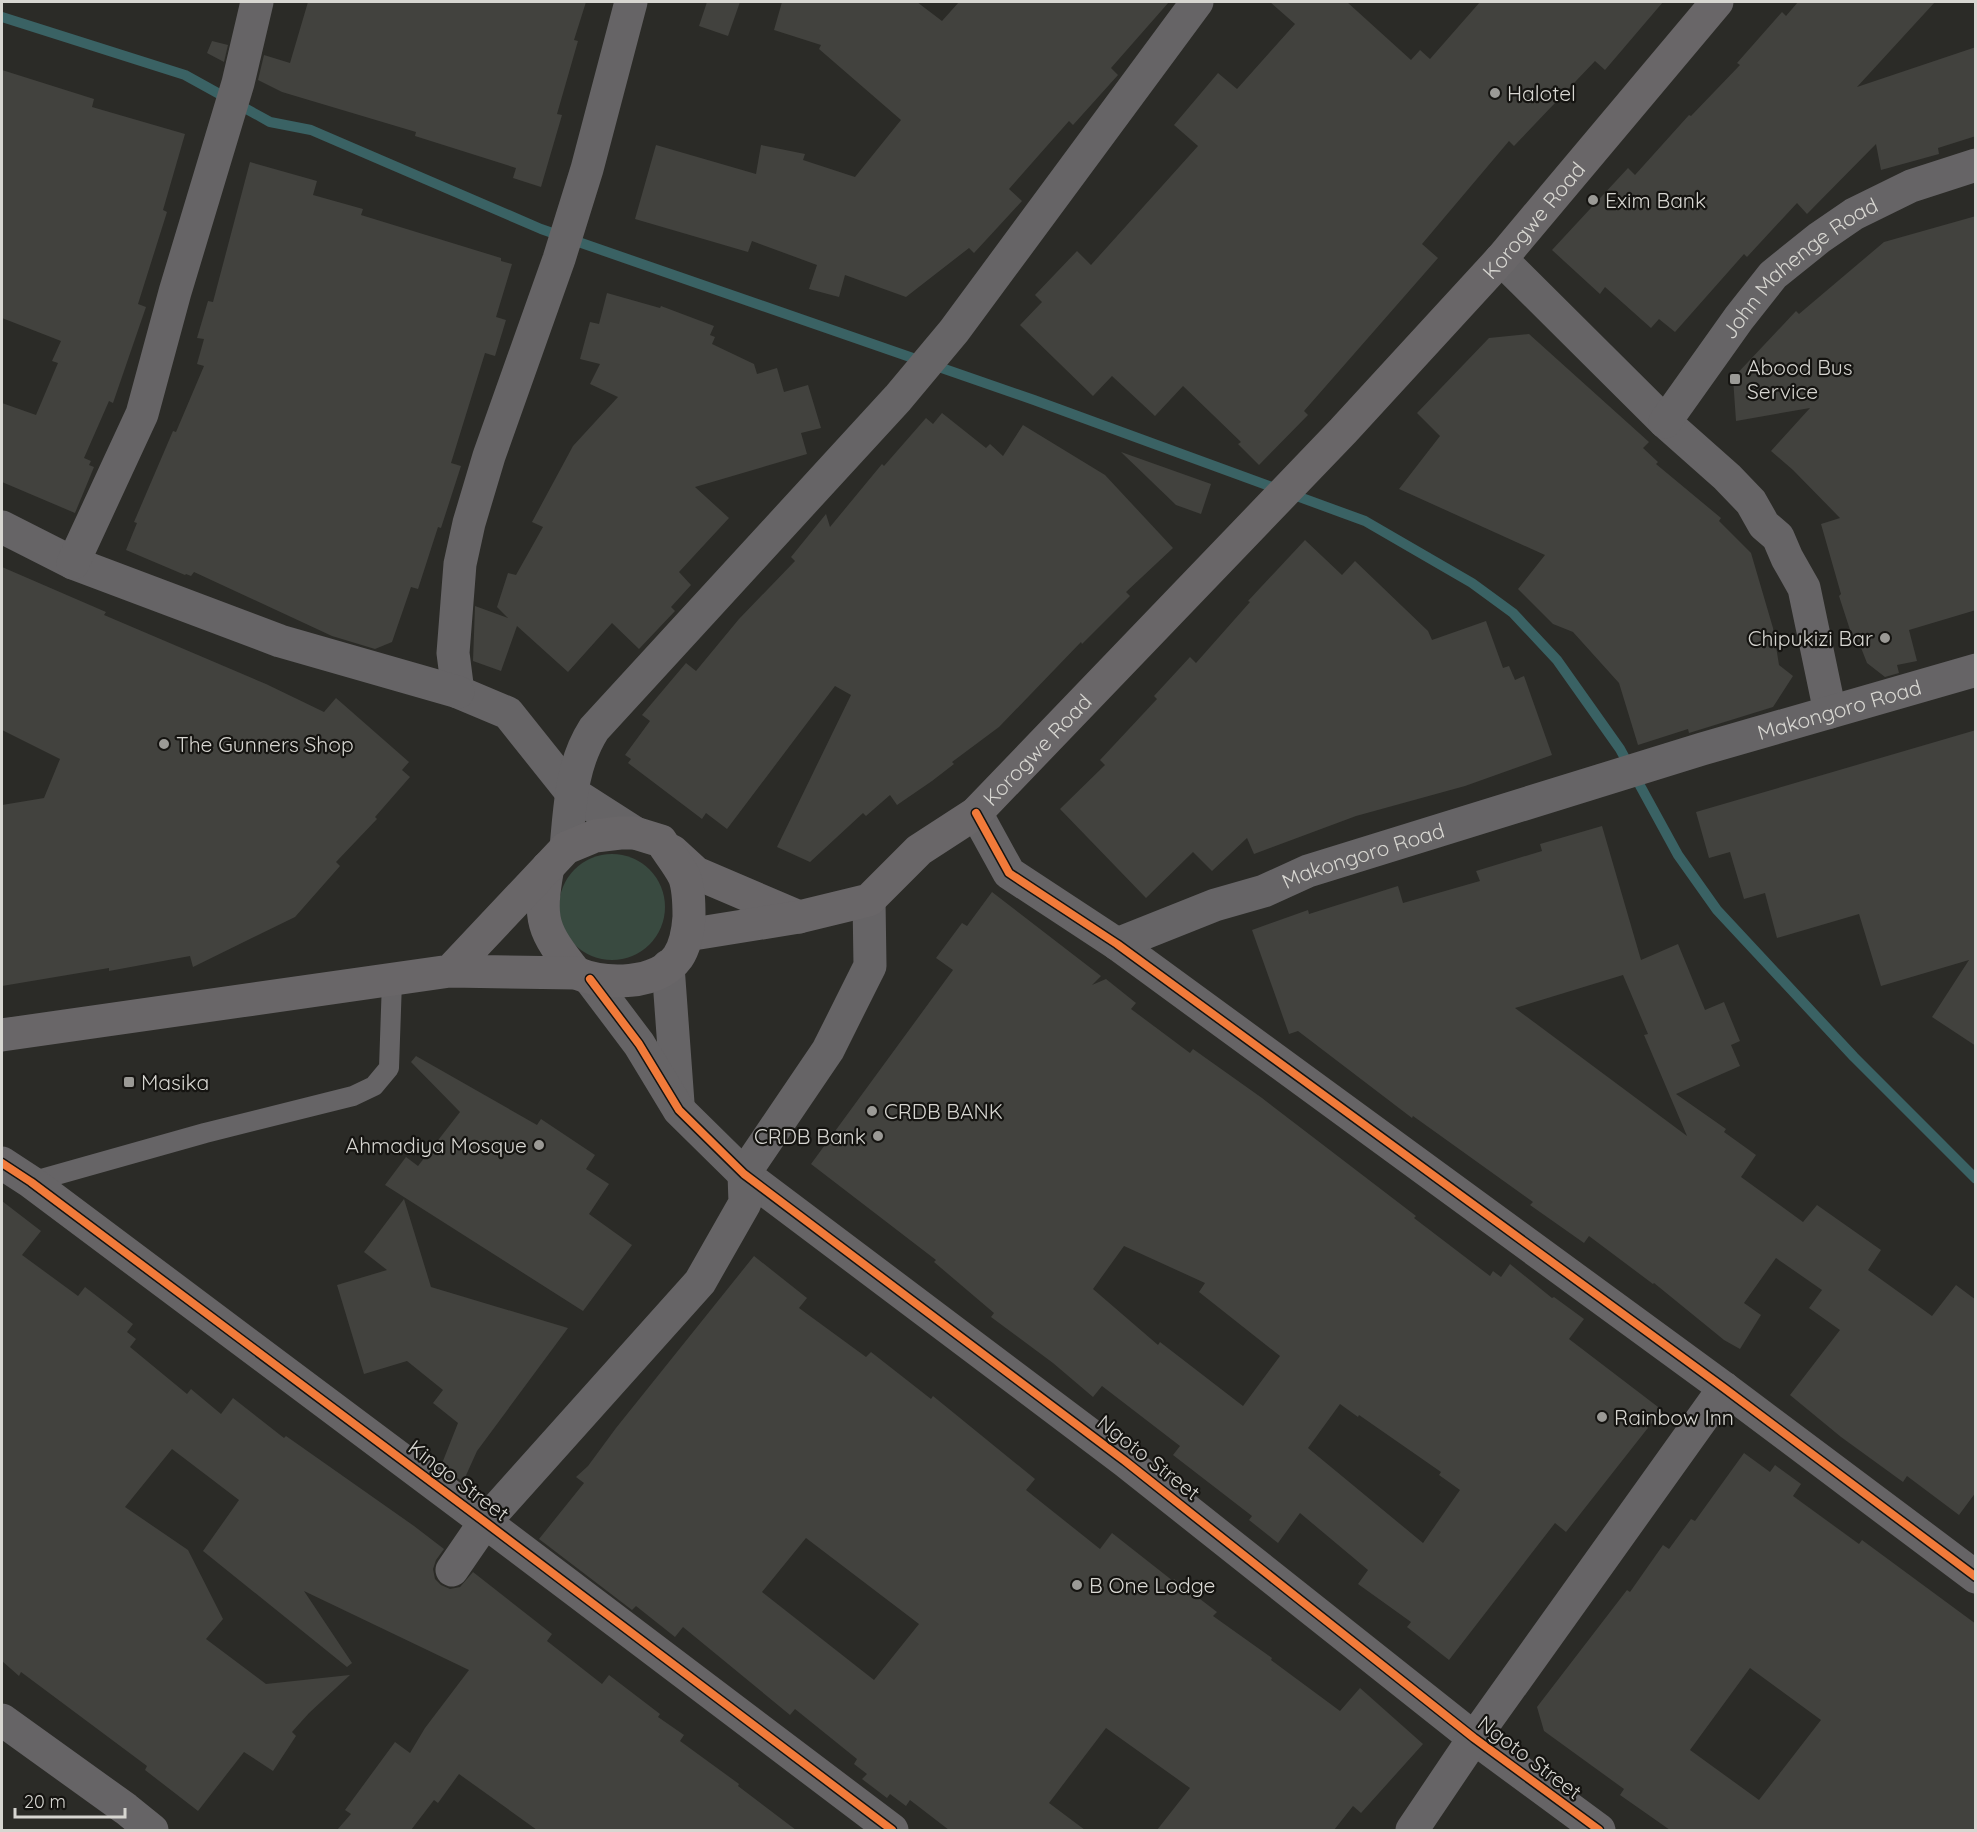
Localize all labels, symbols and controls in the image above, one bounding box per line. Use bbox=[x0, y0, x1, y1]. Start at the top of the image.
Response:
place label: Halotel bbox=[1507, 80, 1576, 106]
marker: Halotel bbox=[1488, 86, 1502, 100]
street label: Korogwe Road bbox=[1476, 156, 1590, 284]
place label: Exim Bank bbox=[1605, 187, 1706, 213]
street label: John Mahenge Road bbox=[1716, 191, 1882, 344]
marker: Exim Bank bbox=[1586, 193, 1600, 207]
place label: Abood Bus Service bbox=[1747, 354, 1853, 404]
marker: Abood Bus Service bbox=[1728, 372, 1742, 386]
place label: Chipukizi Bar bbox=[1748, 625, 1873, 651]
marker: Chipukizi Bar bbox=[1878, 631, 1892, 645]
street label: Makongoro Road bbox=[1754, 674, 1924, 745]
street label: Korogwe Road bbox=[977, 688, 1097, 811]
place label: The Gunners Shop bbox=[176, 731, 354, 757]
marker: The Gunners Shop bbox=[157, 737, 171, 751]
street label: Makongoro Road bbox=[1278, 817, 1447, 894]
place label: Masika bbox=[141, 1069, 209, 1095]
marker: Masika bbox=[122, 1075, 136, 1089]
place label: CRDB BANK bbox=[884, 1098, 1003, 1124]
marker: CRDB BANK bbox=[865, 1104, 879, 1118]
place label: CRDB Bank bbox=[754, 1123, 866, 1149]
marker: CRDB Bank bbox=[871, 1129, 885, 1143]
place label: Ahmadiya Mosque bbox=[346, 1132, 527, 1158]
marker: Ahmadiya Mosque bbox=[532, 1138, 546, 1152]
place label: Rainbow Inn bbox=[1614, 1404, 1734, 1430]
street label: Ngoto Street bbox=[1092, 1409, 1206, 1505]
marker: Rainbow Inn bbox=[1595, 1410, 1609, 1424]
street label: Kingo Street bbox=[404, 1434, 514, 1526]
place label: B One Lodge bbox=[1089, 1572, 1215, 1598]
marker: B One Lodge bbox=[1070, 1578, 1084, 1592]
street label: Ngoto Street bbox=[1473, 1709, 1587, 1805]
scale bar bbox=[15, 1781, 124, 1819]
text: 20 m bbox=[24, 1790, 66, 1813]

